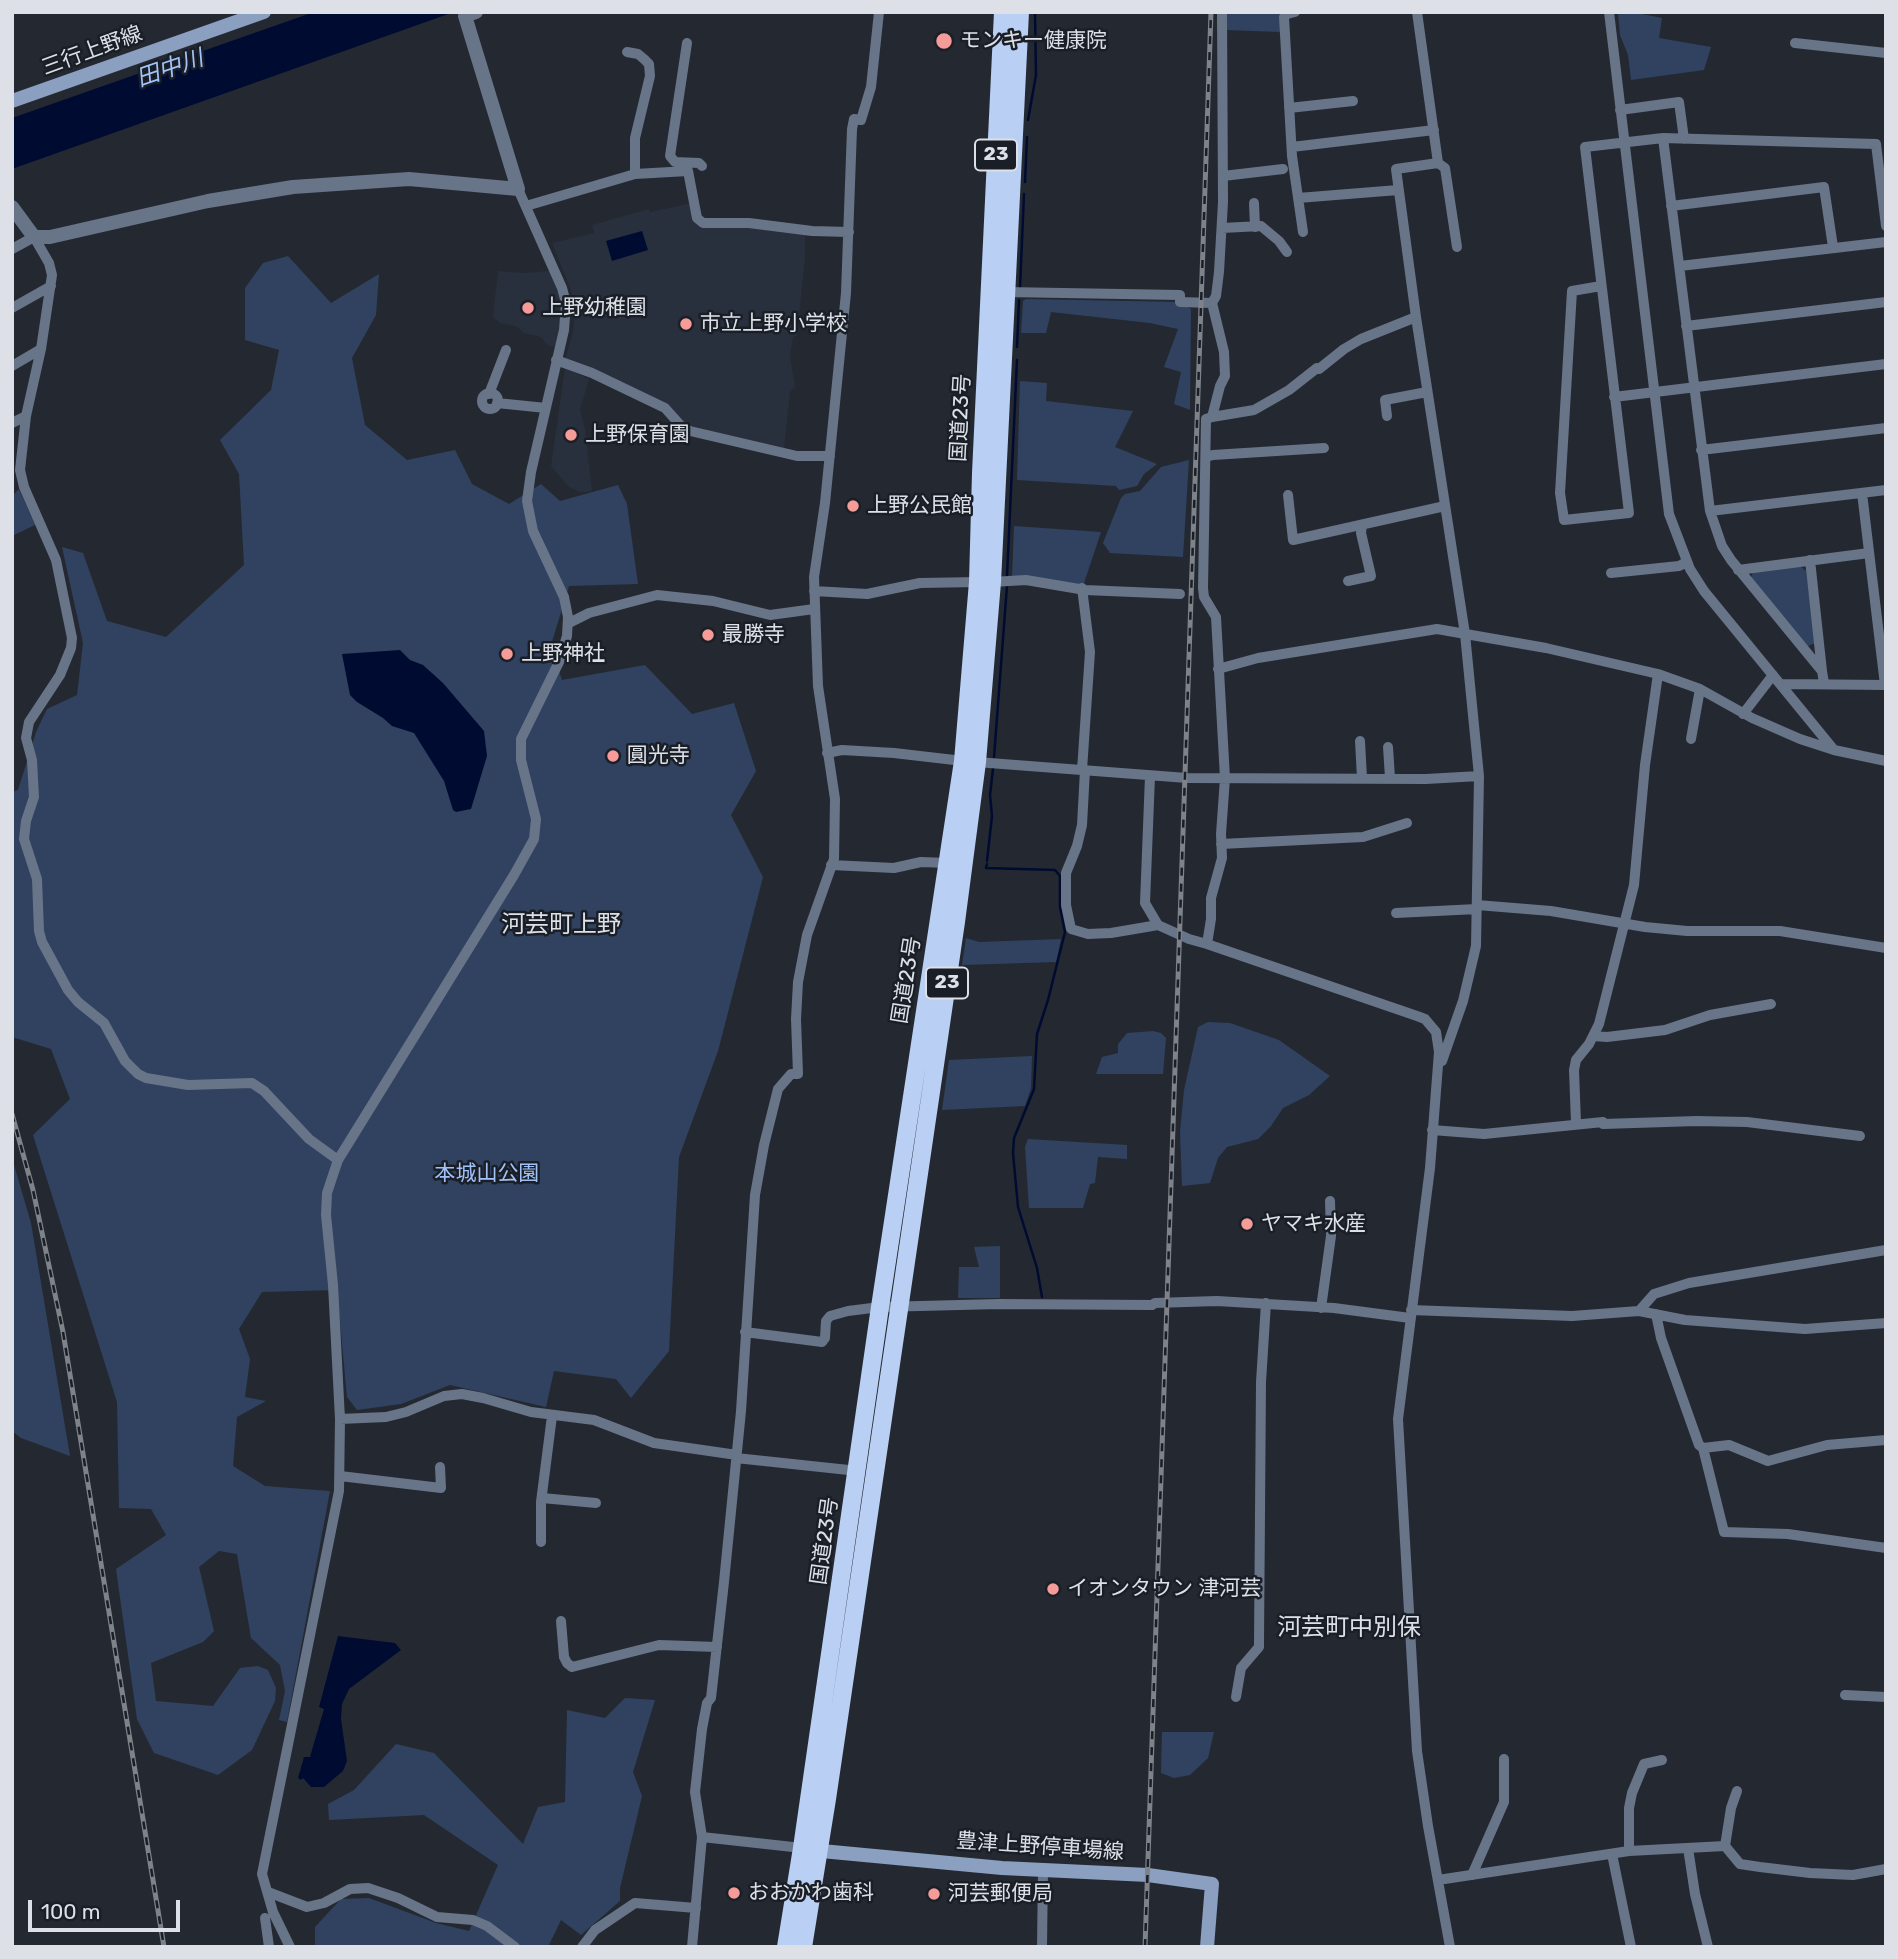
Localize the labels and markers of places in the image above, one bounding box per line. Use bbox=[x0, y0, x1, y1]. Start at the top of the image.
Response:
place label: モンキー健康院 bbox=[960, 28, 1107, 54]
marker: モンキー健康院 bbox=[934, 31, 954, 51]
place label: 上野幼稚園 bbox=[542, 295, 647, 321]
marker: 上野幼稚園 bbox=[520, 300, 536, 316]
place label: 市立上野小学校 bbox=[700, 311, 847, 337]
marker: 市立上野小学校 bbox=[678, 316, 694, 332]
place label: 上野保育園 bbox=[585, 422, 690, 448]
marker: 上野保育園 bbox=[563, 427, 579, 443]
place label: 上野公民館 bbox=[867, 493, 972, 519]
marker: 上野公民館 bbox=[845, 498, 861, 514]
place label: 最勝寺 bbox=[722, 622, 785, 648]
marker: 最勝寺 bbox=[700, 627, 716, 643]
place label: 上野神社 bbox=[521, 641, 605, 667]
marker: 上野神社 bbox=[499, 646, 515, 662]
place label: 圓光寺 bbox=[627, 743, 690, 769]
marker: 圓光寺 bbox=[605, 748, 621, 764]
place label: ヤマキ水産 bbox=[1261, 1211, 1366, 1237]
marker: ヤマキ水産 bbox=[1239, 1216, 1255, 1232]
place label: イオンタウン 津河芸 bbox=[1067, 1576, 1261, 1602]
marker: イオンタウン 津河芸 bbox=[1045, 1581, 1061, 1597]
place label: おおかわ歯科 bbox=[748, 1880, 874, 1906]
place label: 河芸郵便局 bbox=[948, 1881, 1053, 1907]
marker: おおかわ歯科 bbox=[726, 1885, 742, 1901]
marker: 河芸郵便局 bbox=[926, 1886, 942, 1902]

